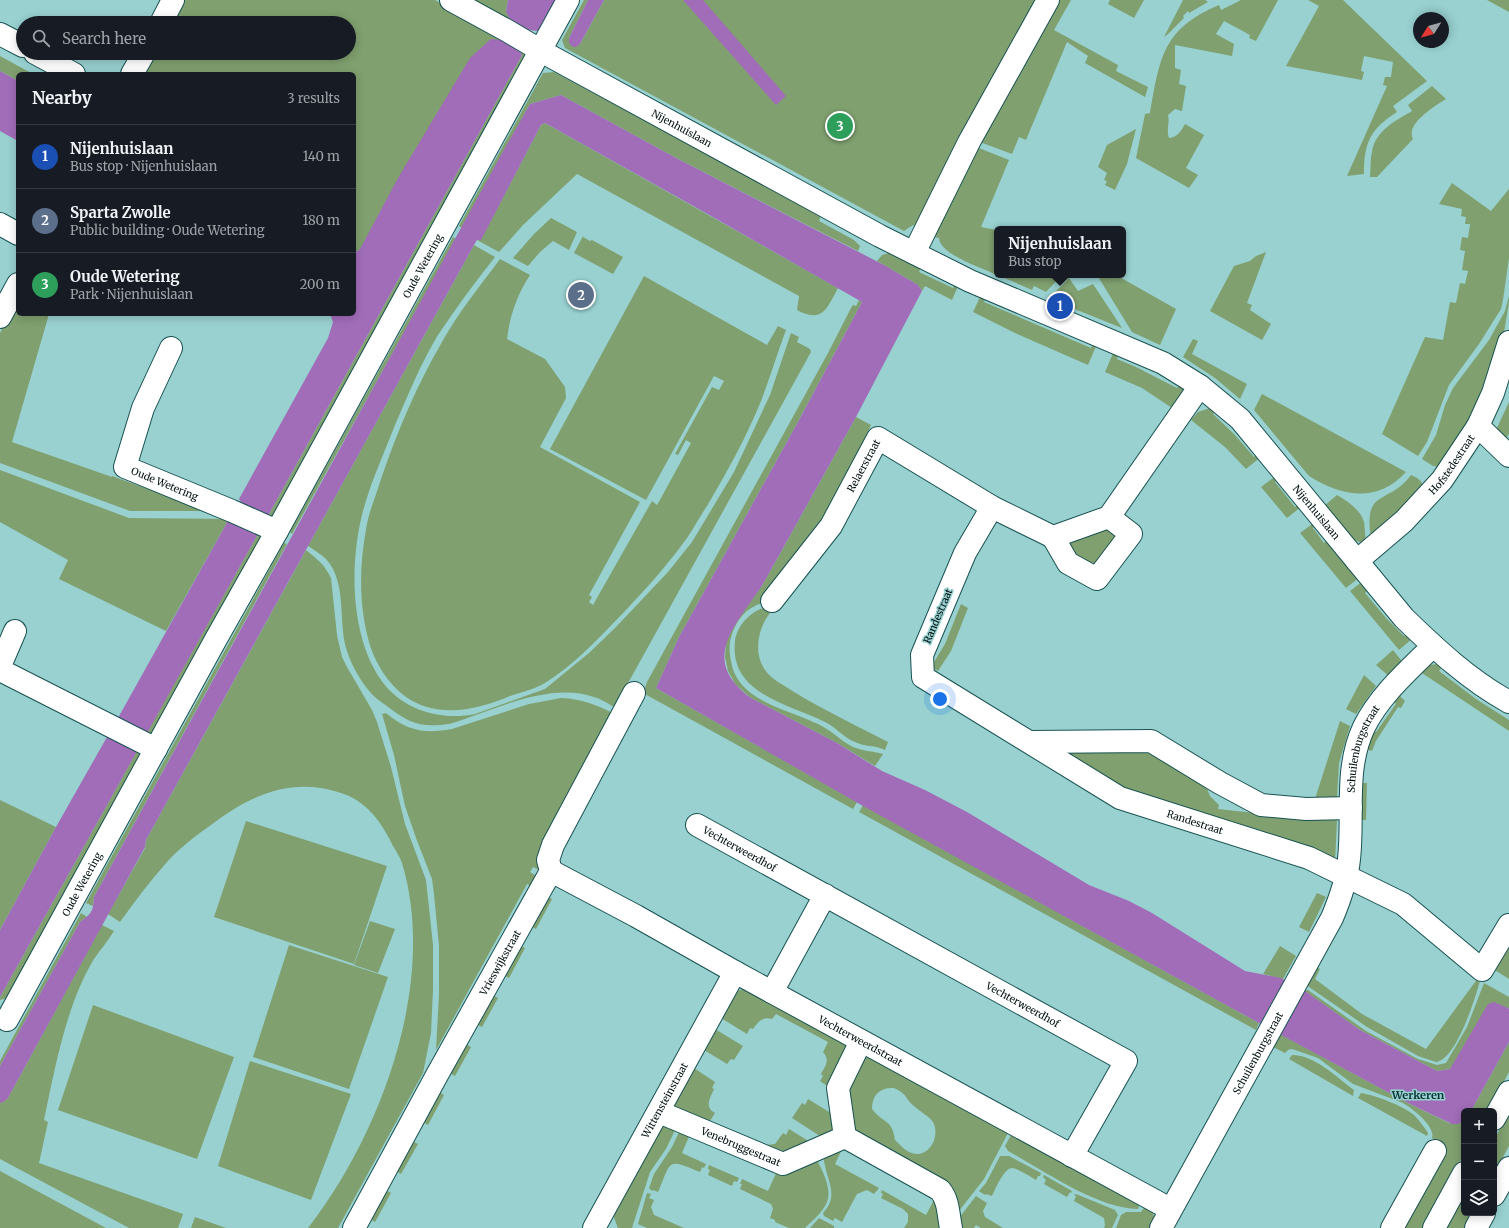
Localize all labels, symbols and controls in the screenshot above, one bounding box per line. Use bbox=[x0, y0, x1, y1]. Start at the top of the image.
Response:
north arrow bbox=[1413, 12, 1449, 48]
search box bbox=[16, 16, 356, 60]
icon: search bbox=[30, 27, 52, 49]
text: Search here bbox=[62, 29, 146, 48]
text: Nearby bbox=[32, 87, 92, 109]
text: 3 results bbox=[287, 90, 340, 107]
street label: Nijenhuislaan bbox=[649, 106, 715, 150]
pin: 3 bbox=[827, 111, 853, 141]
text: Nijenhuislaan bbox=[70, 139, 173, 158]
text: 1 bbox=[42, 148, 48, 165]
text: 140 m bbox=[303, 148, 340, 165]
text: Bus stop · Nijenhuislaan bbox=[70, 158, 217, 175]
text: Sparta Zwolle bbox=[70, 203, 171, 222]
text: 2 bbox=[41, 212, 49, 229]
text: 180 m bbox=[302, 212, 340, 229]
text: Public building · Oude Wetering bbox=[70, 222, 265, 239]
popup bbox=[994, 226, 1126, 278]
street label: Oude Wetering bbox=[399, 231, 445, 300]
text: Nijenhuislaan bbox=[1008, 234, 1112, 253]
text: Bus stop bbox=[1008, 253, 1061, 270]
text: Oude Wetering bbox=[70, 267, 180, 286]
text: 3 bbox=[41, 276, 49, 293]
text: 200 m bbox=[300, 276, 340, 293]
pin: 2 bbox=[568, 280, 594, 310]
text: Park · Nijenhuislaan bbox=[70, 286, 193, 303]
pin: 1 bbox=[1047, 291, 1073, 321]
street label: Hofstedestraat bbox=[1426, 432, 1477, 497]
street label: Relaerstraat bbox=[844, 437, 883, 494]
street label: Oude Wetering bbox=[129, 464, 200, 503]
street label: Nijenhuislaan bbox=[1290, 482, 1343, 542]
street label: Randestraat bbox=[921, 587, 955, 645]
your location bbox=[930, 689, 950, 709]
street label: Schuilenburgstraat bbox=[1344, 702, 1382, 793]
street label: Randestraat bbox=[1165, 807, 1225, 837]
street label: Vechterweerdhof bbox=[700, 823, 780, 875]
street label: Oude Wetering bbox=[59, 850, 104, 919]
street label: Vrieswijkstraat bbox=[476, 927, 523, 998]
street label: Vechterweerdhof bbox=[983, 978, 1063, 1030]
street label: Schuilenburgstraat bbox=[1230, 1009, 1286, 1096]
street label: Vechterweerdstraat bbox=[815, 1012, 905, 1069]
street label: Wittensteinstraat bbox=[638, 1060, 691, 1141]
district label: Werkeren bbox=[1391, 1088, 1445, 1102]
map controls bbox=[1461, 1108, 1497, 1216]
button: + bbox=[1461, 1108, 1497, 1144]
street label: Venebruggestraat bbox=[698, 1124, 783, 1169]
button: − bbox=[1461, 1144, 1497, 1180]
button: layers bbox=[1461, 1180, 1497, 1216]

